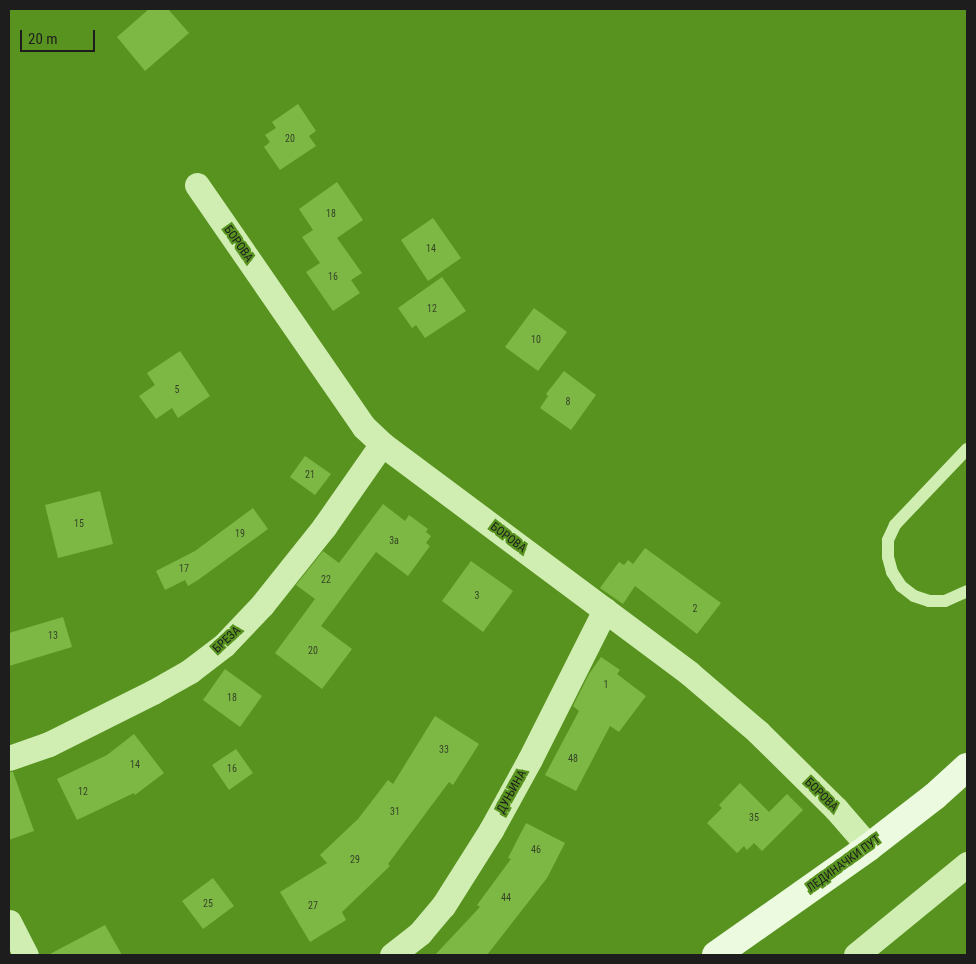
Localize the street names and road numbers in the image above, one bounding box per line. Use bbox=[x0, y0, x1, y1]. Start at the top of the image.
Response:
street label: БОРОВА bbox=[220, 223, 256, 265]
street label: БОРОВА bbox=[487, 520, 529, 556]
street label: БРЕЗА bbox=[210, 624, 244, 656]
street label: ДУЊИНА bbox=[494, 768, 530, 816]
street label: БОРОВА bbox=[801, 775, 841, 815]
street label: ЛЕДИНАЧКИ ПУТ bbox=[804, 833, 884, 895]

